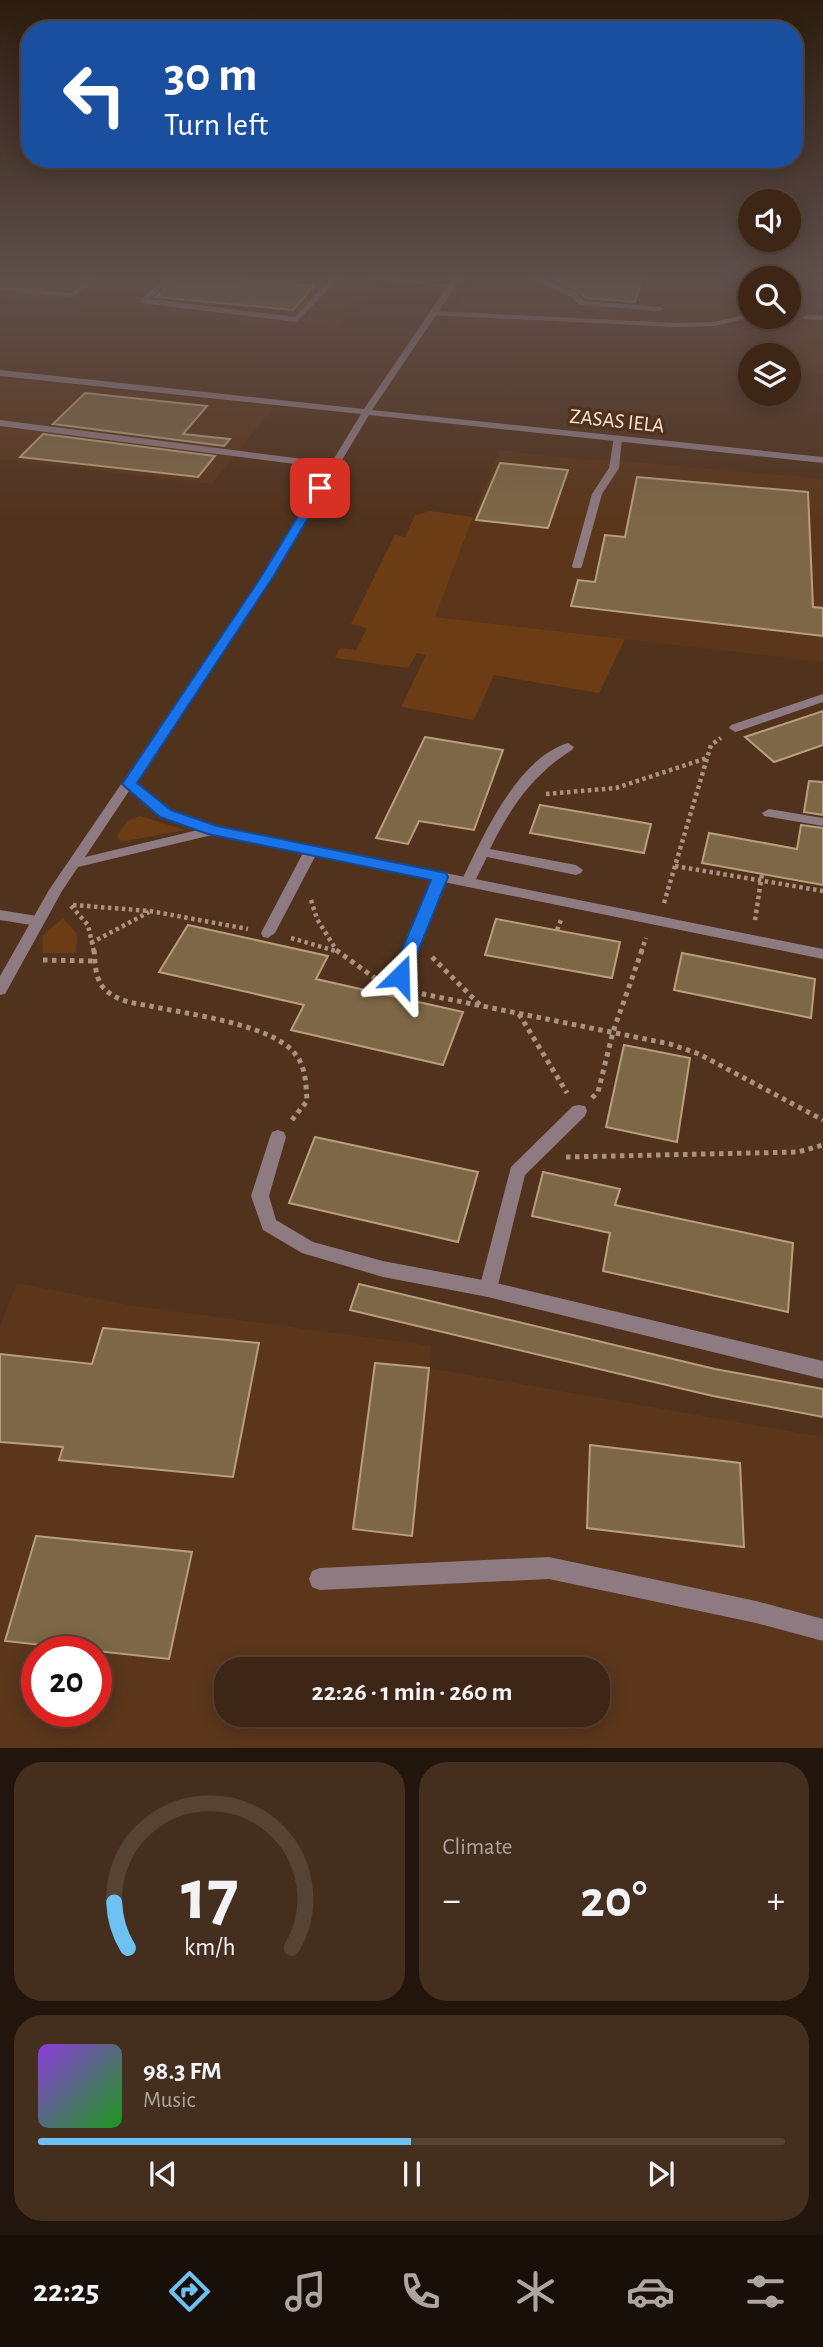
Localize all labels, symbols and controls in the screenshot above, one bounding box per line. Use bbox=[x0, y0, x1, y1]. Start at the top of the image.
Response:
icon: left bbox=[49, 49, 140, 140]
text: 30 m bbox=[164, 51, 258, 100]
text: Turn left bbox=[164, 109, 268, 141]
map controls bbox=[738, 189, 801, 406]
button: sound bbox=[738, 189, 801, 252]
button: search bbox=[738, 266, 801, 329]
button: layers bbox=[738, 343, 801, 406]
street label: ZASAS IELA bbox=[569, 406, 665, 436]
pin bbox=[290, 458, 350, 518]
icon: arrive bbox=[301, 469, 339, 507]
position arrow bbox=[363, 939, 437, 1013]
speed limit sign: 20 bbox=[21, 1636, 112, 1727]
text: 22:26 · 1 min · 260 m bbox=[312, 1679, 512, 1705]
text: Climate bbox=[443, 1836, 512, 1859]
text: 17 bbox=[180, 1860, 238, 1933]
text: 20° bbox=[580, 1874, 647, 1926]
text: − bbox=[443, 1882, 461, 1920]
text: + bbox=[767, 1882, 785, 1920]
text: km/h bbox=[183, 1934, 235, 1959]
text: 98.3 FM bbox=[143, 2058, 222, 2084]
text: Music bbox=[143, 2089, 195, 2112]
icon: previous bbox=[144, 2155, 182, 2193]
icon: pause bbox=[393, 2155, 431, 2193]
icon: next bbox=[642, 2155, 680, 2193]
icon: directions bbox=[165, 2267, 214, 2316]
icon: music bbox=[281, 2267, 330, 2316]
icon: phone bbox=[396, 2267, 445, 2316]
icon: climate bbox=[511, 2267, 560, 2316]
icon: car bbox=[626, 2267, 675, 2316]
icon: filters bbox=[741, 2267, 790, 2316]
text: 22:25 bbox=[33, 2275, 99, 2307]

